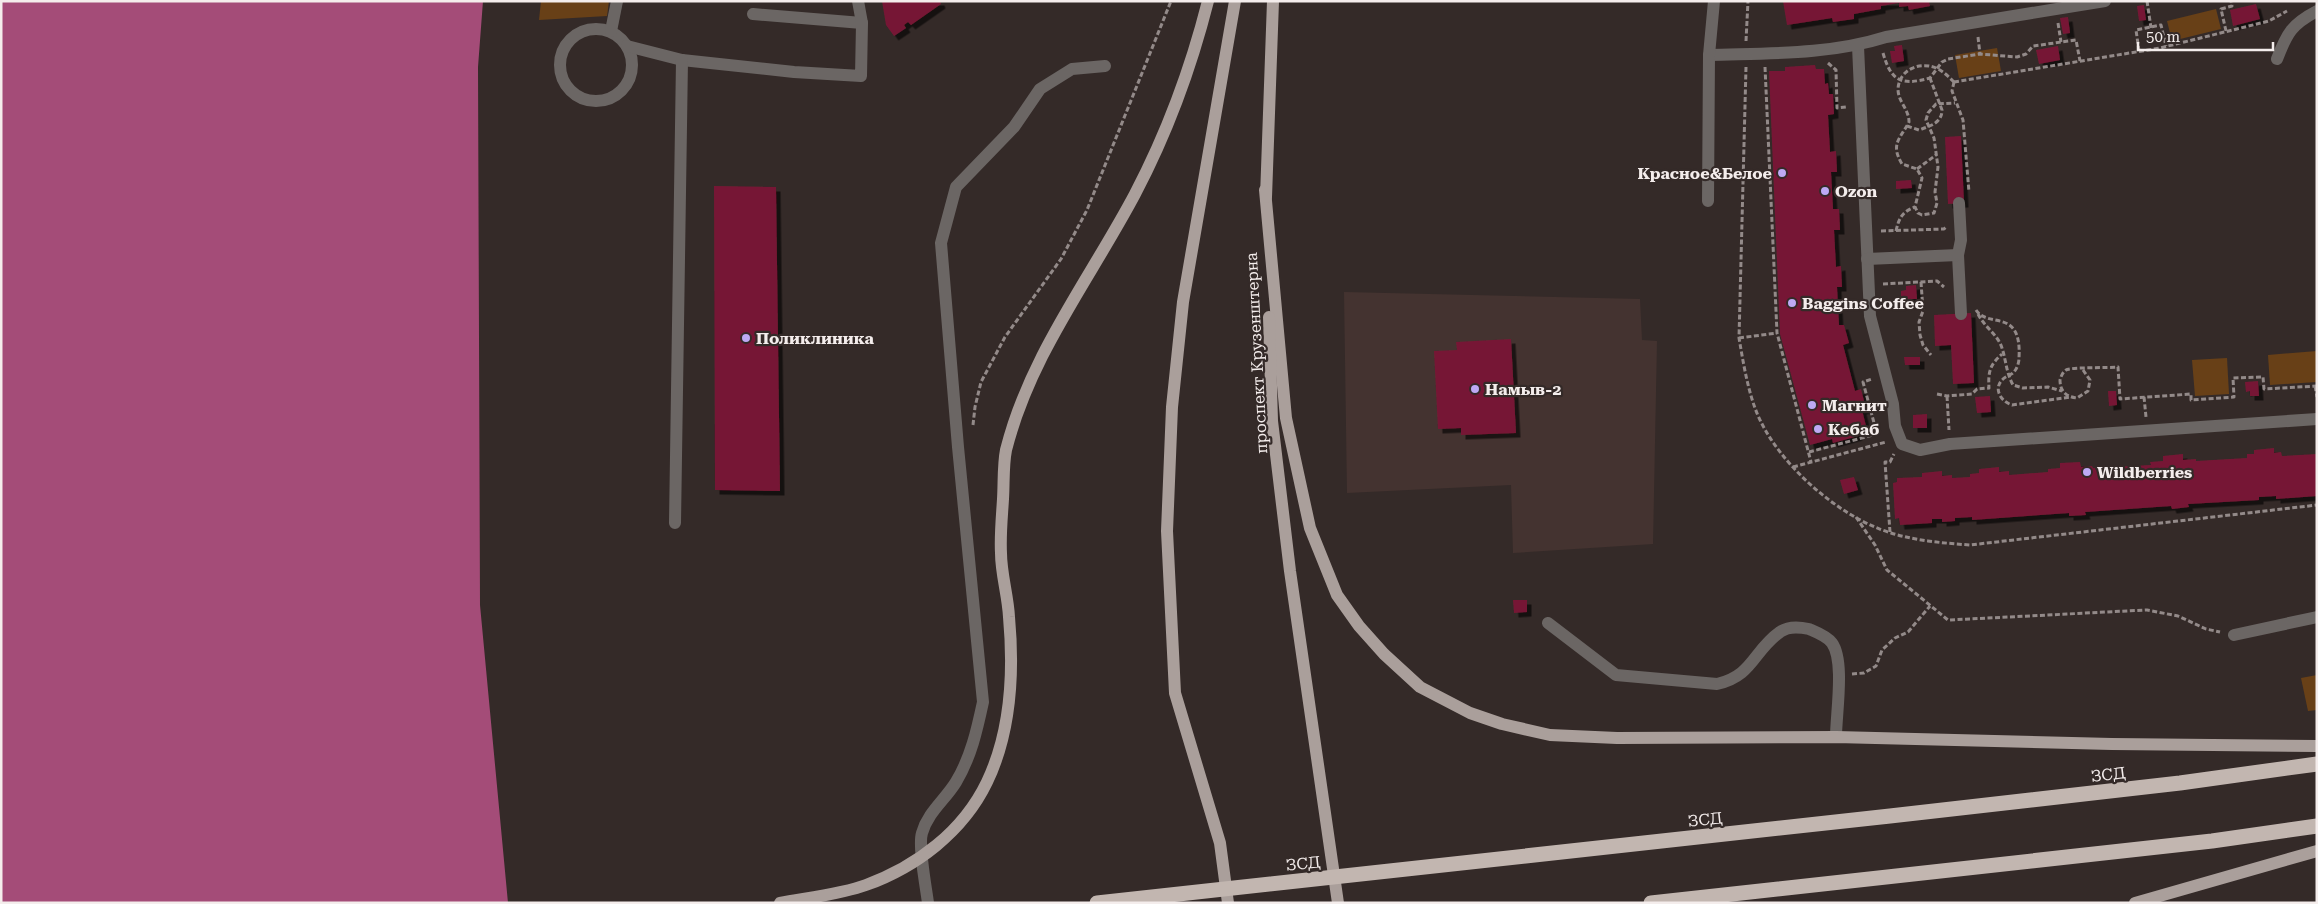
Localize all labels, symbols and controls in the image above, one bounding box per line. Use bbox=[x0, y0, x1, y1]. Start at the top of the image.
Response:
scale bar bbox=[2138, 20, 2273, 52]
text: 50 m bbox=[2146, 28, 2181, 46]
place label: Красное&Белое bbox=[1637, 164, 1772, 183]
marker: Красное&Белое bbox=[1776, 167, 1788, 179]
place label: Ozon bbox=[1835, 182, 1878, 201]
marker: Ozon bbox=[1819, 185, 1831, 197]
street label: проспект Крузенштерна bbox=[1242, 251, 1271, 454]
place label: Baggins Coffee bbox=[1802, 294, 1924, 313]
marker: Baggins Coffee bbox=[1786, 297, 1798, 309]
place label: Поликлиника bbox=[756, 329, 875, 348]
marker: Поликлиника bbox=[740, 332, 752, 344]
place label: Намыв-2 bbox=[1485, 380, 1561, 399]
marker: Намыв-2 bbox=[1469, 383, 1481, 395]
place label: Магнит bbox=[1822, 396, 1887, 415]
marker: Магнит bbox=[1806, 399, 1818, 411]
place label: Кебаб bbox=[1828, 420, 1879, 439]
marker: Кебаб bbox=[1812, 423, 1824, 435]
place label: Wildberries bbox=[2097, 463, 2192, 482]
marker: Wildberries bbox=[2081, 466, 2093, 478]
street label: ЗСД bbox=[2090, 763, 2127, 786]
street label: ЗСД bbox=[1687, 808, 1724, 831]
street label: ЗСД bbox=[1285, 852, 1322, 875]

